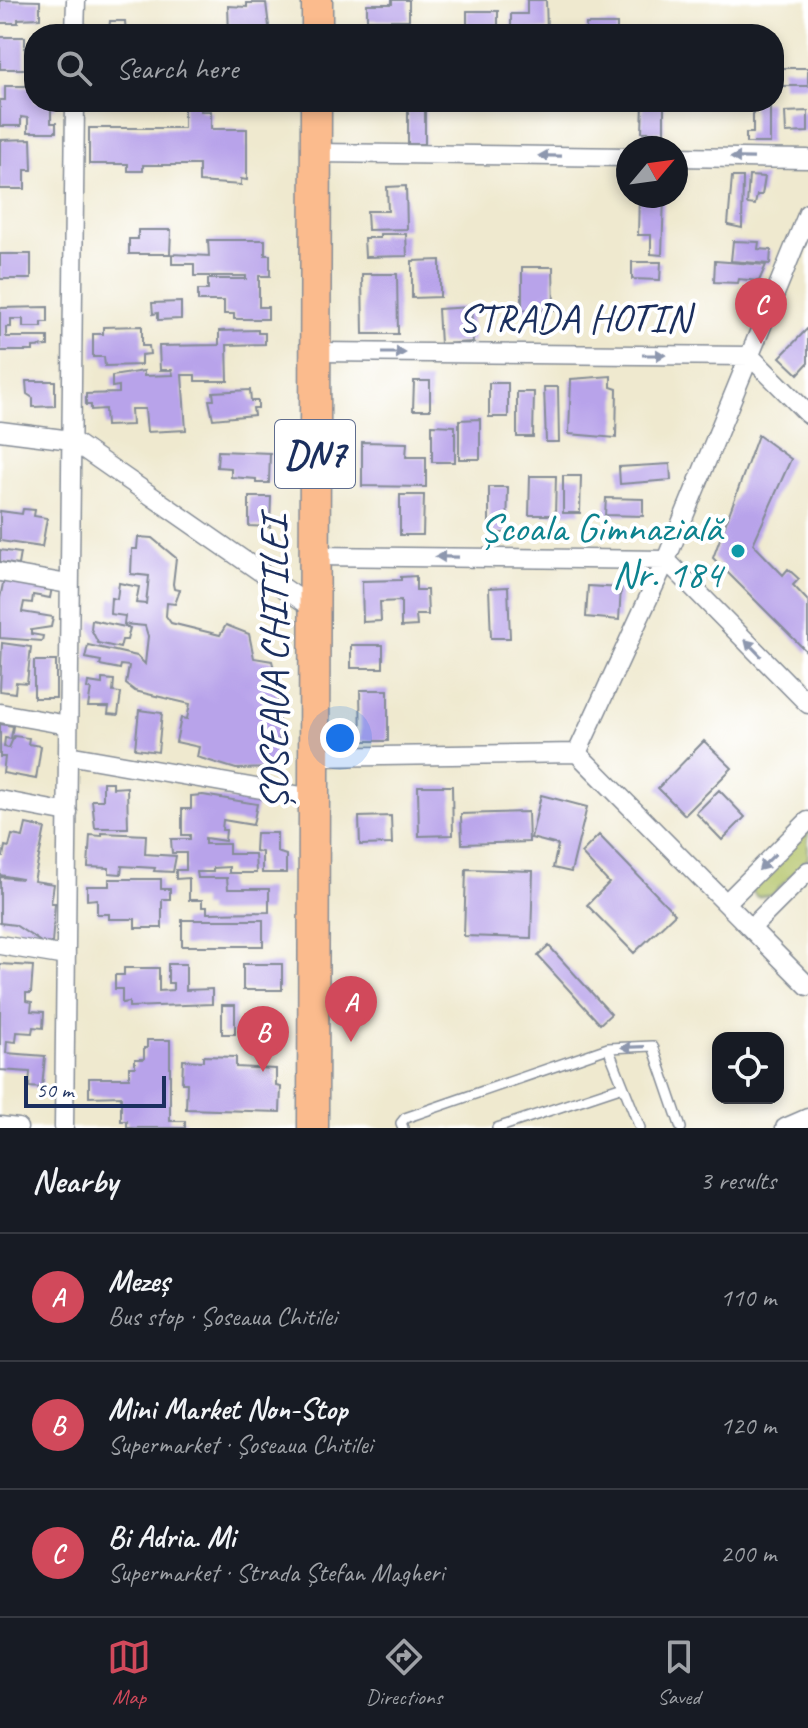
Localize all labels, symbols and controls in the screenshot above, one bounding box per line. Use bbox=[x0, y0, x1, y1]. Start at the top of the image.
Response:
search box bbox=[24, 24, 784, 112]
icon: search bbox=[52, 46, 96, 90]
text: Search here bbox=[116, 49, 238, 87]
north arrow bbox=[616, 136, 688, 208]
one-way arrow bbox=[537, 150, 562, 162]
one-way arrow bbox=[729, 152, 754, 164]
pin: C bbox=[735, 278, 787, 344]
street label: STRADA HOTIN bbox=[458, 293, 696, 343]
one-way arrow bbox=[382, 347, 407, 359]
one-way arrow bbox=[642, 349, 667, 361]
road number: DN7 bbox=[275, 420, 355, 488]
place label: Școala Gimnazială Nr. 184 bbox=[480, 503, 726, 599]
street label: ȘOSEAUA CHITILEI bbox=[249, 508, 299, 810]
marker: Școala Gimnazială Nr. 184 bbox=[729, 542, 747, 560]
one-way arrow bbox=[434, 551, 459, 563]
one-way arrow bbox=[745, 639, 763, 658]
your location bbox=[320, 718, 360, 758]
one-way arrow bbox=[759, 852, 777, 871]
pin: A bbox=[325, 976, 377, 1042]
pin: B bbox=[237, 1006, 289, 1072]
map controls bbox=[712, 1032, 784, 1104]
button: locate bbox=[712, 1032, 784, 1104]
one-way arrow bbox=[620, 1040, 645, 1053]
scale bar bbox=[24, 1072, 166, 1108]
text: 50 m bbox=[36, 1076, 73, 1104]
text: Nearby bbox=[32, 1159, 118, 1202]
text: 3 results bbox=[700, 1164, 776, 1197]
text: Mezeș bbox=[108, 1262, 170, 1300]
text: A bbox=[51, 1281, 65, 1314]
text: 110 m bbox=[720, 1281, 776, 1314]
text: Bus stop · Șoseaua Chitilei bbox=[108, 1300, 337, 1333]
text: Mini Market Non-Stop bbox=[108, 1390, 347, 1428]
text: B bbox=[51, 1409, 65, 1442]
text: 120 m bbox=[720, 1409, 776, 1442]
text: Supermarket · Șoseaua Chitilei bbox=[108, 1428, 372, 1461]
text: Bi Adria. Mi bbox=[108, 1518, 235, 1556]
text: C bbox=[52, 1537, 64, 1570]
text: 200 m bbox=[720, 1537, 776, 1570]
text: Supermarket · Strada Ștefan Magheri bbox=[108, 1556, 444, 1589]
tab: Map bbox=[107, 1635, 151, 1711]
tab: Directions bbox=[366, 1635, 442, 1711]
tab: Saved bbox=[657, 1635, 701, 1711]

